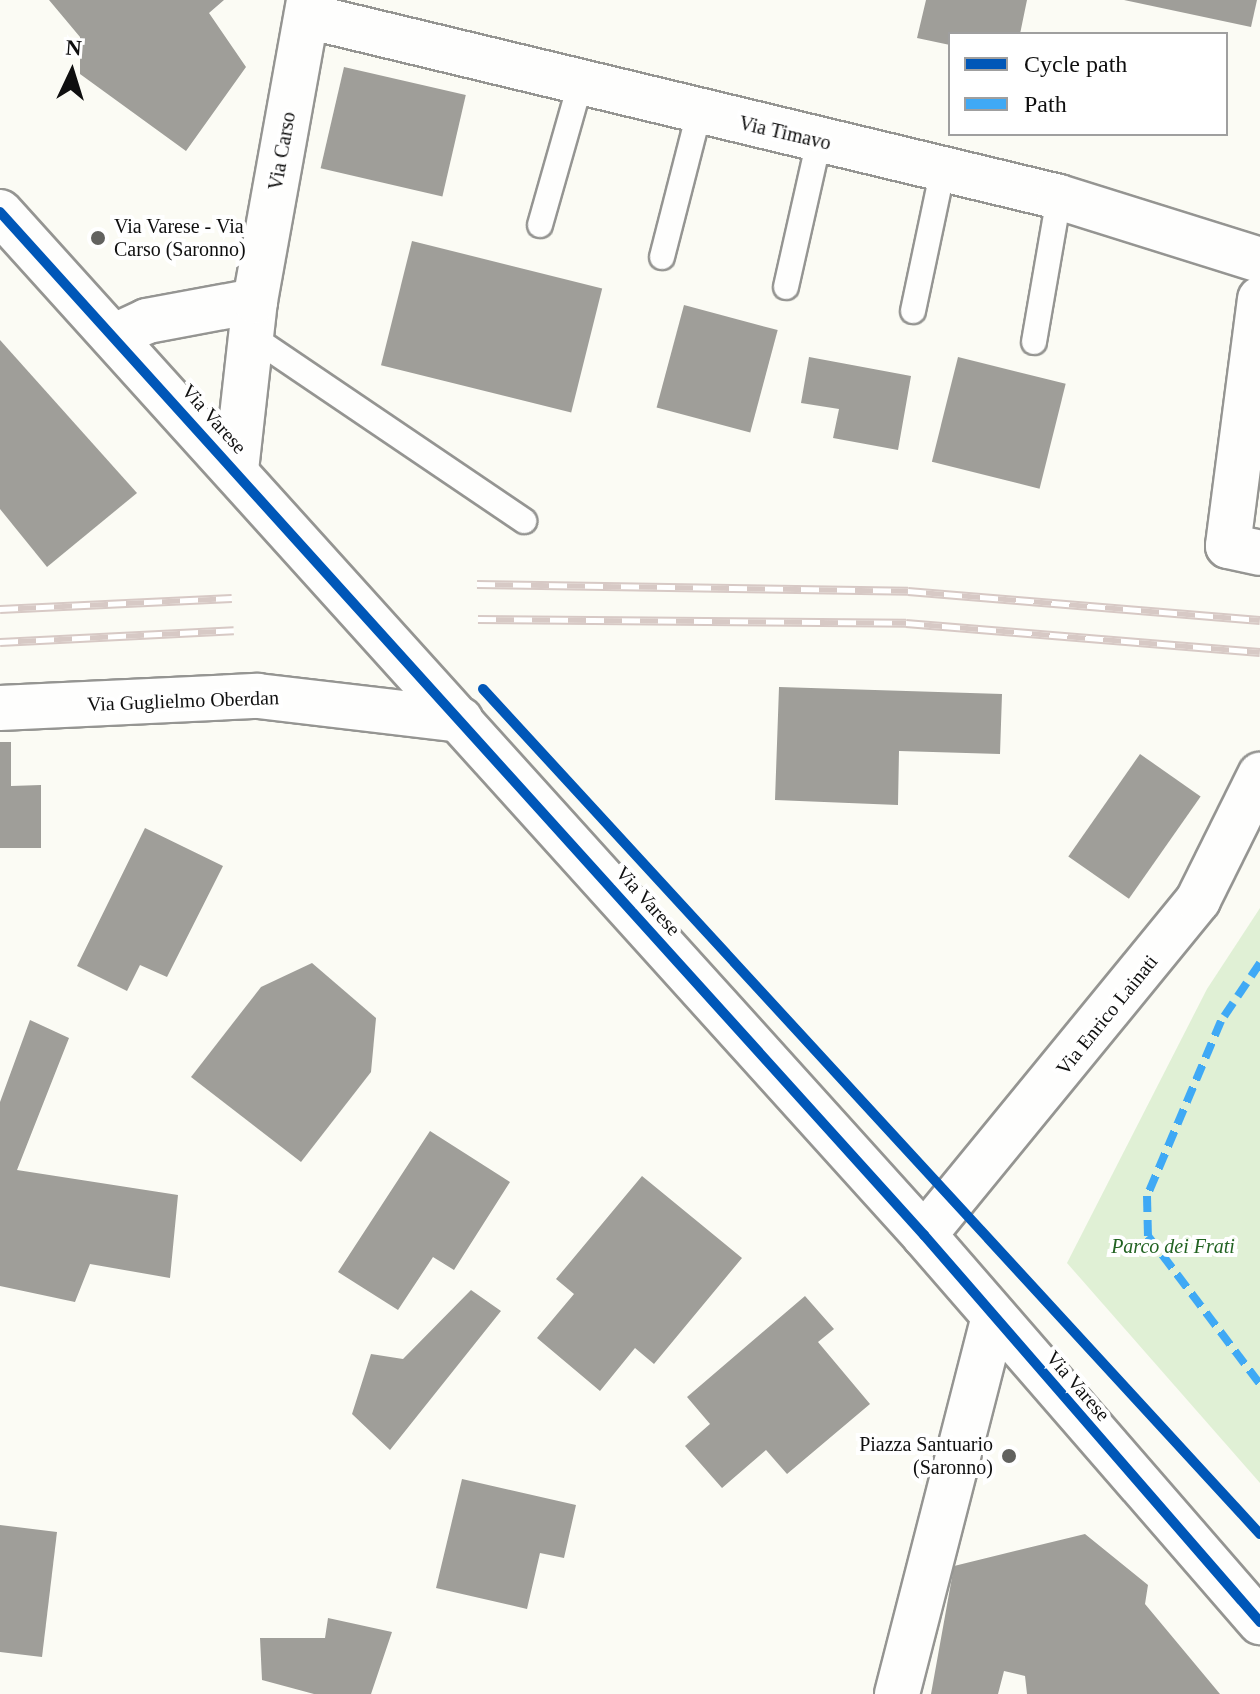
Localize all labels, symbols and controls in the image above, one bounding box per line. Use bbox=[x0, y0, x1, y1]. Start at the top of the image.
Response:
north arrow bbox=[32, 32, 112, 112]
legend bbox=[948, 32, 1228, 136]
text: N bbox=[65, 35, 82, 61]
text: Cycle path bbox=[1024, 51, 1127, 77]
text: Path bbox=[1024, 91, 1067, 117]
street label: Via Carso bbox=[263, 110, 301, 192]
street label: Via Timavo bbox=[736, 111, 834, 155]
place label: Via Varese - Via Carso (Saronno) bbox=[114, 214, 246, 261]
marker: Via Varese - Via Carso (Saronno) bbox=[89, 229, 107, 247]
street label: Via Varese bbox=[176, 379, 252, 459]
street label: Via Guglielmo Oberdan bbox=[87, 686, 279, 716]
street label: Via Varese bbox=[610, 861, 686, 941]
street label: Via Enrico Lainati bbox=[1051, 950, 1163, 1080]
park label: Parco dei Frati bbox=[1111, 1234, 1235, 1258]
street label: Via Varese bbox=[1041, 1346, 1115, 1426]
place label: Piazza Santuario (Saronno) bbox=[859, 1432, 993, 1479]
marker: Piazza Santuario (Saronno) bbox=[1000, 1447, 1018, 1465]

